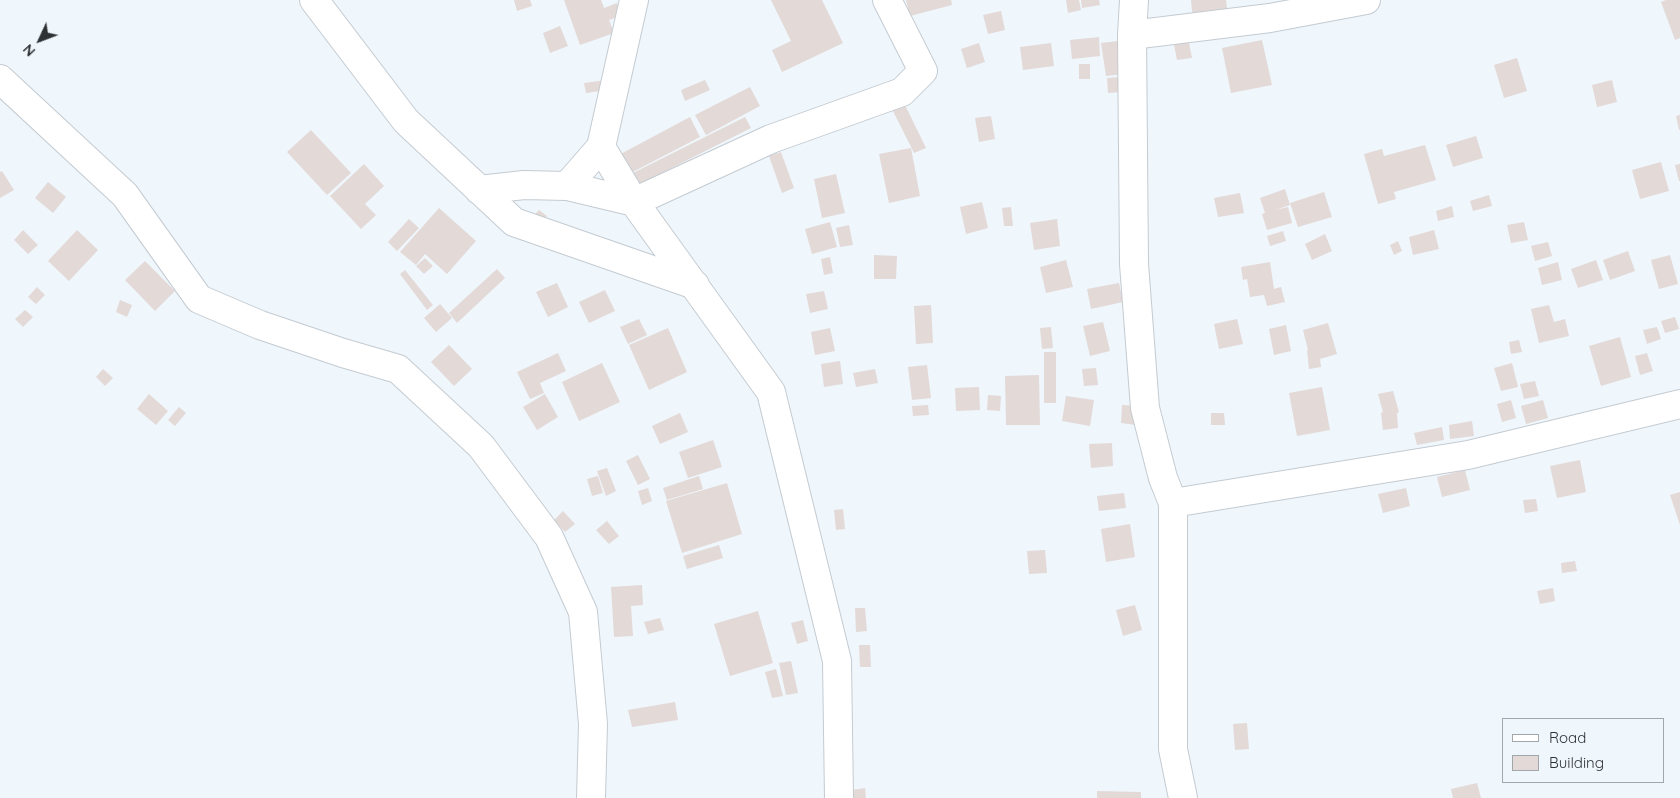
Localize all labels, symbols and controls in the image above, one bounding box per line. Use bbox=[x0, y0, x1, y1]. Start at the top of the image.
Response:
north arrow bbox=[15, 15, 65, 65]
text: N bbox=[19, 40, 39, 60]
legend bbox=[1502, 718, 1665, 783]
text: Road bbox=[1549, 728, 1586, 747]
text: Building bbox=[1549, 753, 1604, 772]

